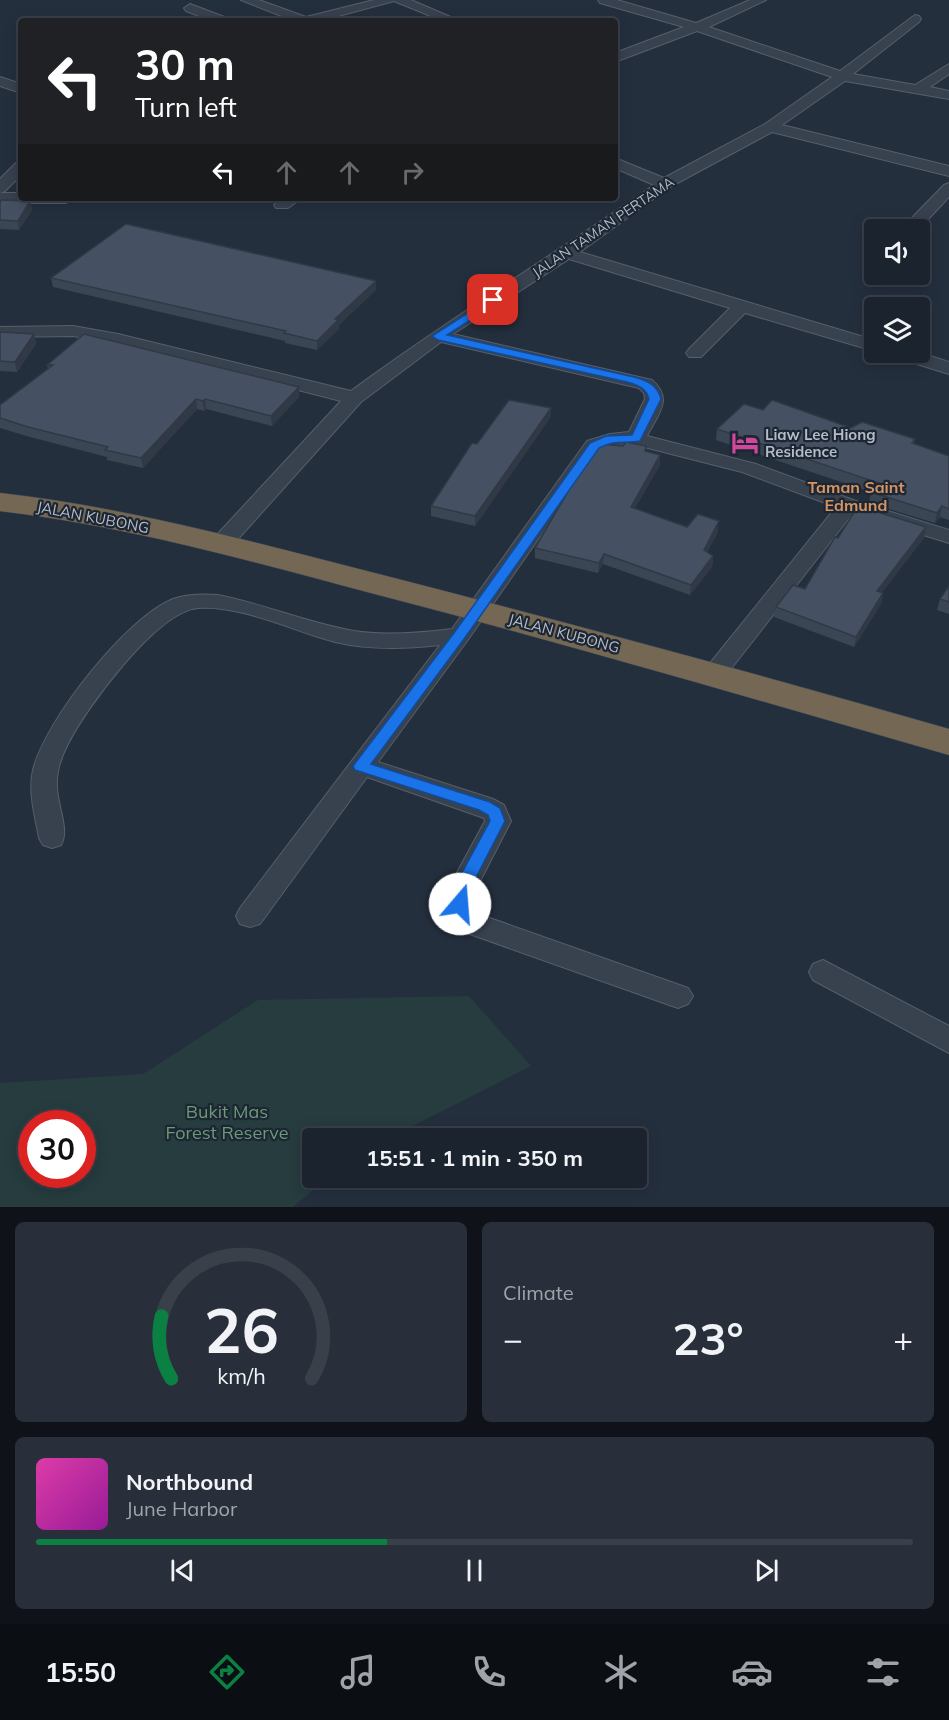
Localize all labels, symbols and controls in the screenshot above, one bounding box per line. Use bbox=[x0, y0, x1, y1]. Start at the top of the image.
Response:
text: 30 m bbox=[135, 38, 235, 91]
icon: left bbox=[36, 42, 114, 120]
text: Turn left bbox=[135, 90, 237, 124]
icon: left bbox=[207, 156, 240, 189]
icon: ahead bbox=[270, 156, 303, 189]
icon: ahead bbox=[333, 156, 366, 189]
icon: right bbox=[396, 156, 429, 189]
street label: JALAN TAMAN PERTAMA bbox=[529, 172, 678, 281]
map controls bbox=[864, 219, 930, 363]
button: sound bbox=[864, 219, 930, 285]
pin bbox=[467, 274, 518, 325]
icon: arrive bbox=[476, 283, 509, 316]
button: layers bbox=[864, 297, 930, 363]
place label: Liaw Lee Hiong Residence bbox=[765, 425, 876, 461]
hotel icon: Liaw Lee Hiong Residence bbox=[730, 428, 760, 458]
district label: Taman Saint Edmund bbox=[807, 477, 905, 515]
street label: JALAN KUBONG bbox=[35, 497, 151, 537]
street label: JALAN KUBONG bbox=[506, 609, 622, 657]
position arrow bbox=[428, 872, 492, 936]
park label: Bukit Mas Forest Reserve bbox=[165, 1100, 289, 1144]
speed limit sign: 30 bbox=[18, 1110, 96, 1188]
text: 15:51 · 1 min · 350 m bbox=[366, 1144, 583, 1172]
text: Climate bbox=[503, 1280, 574, 1305]
text: 26 bbox=[204, 1290, 278, 1369]
text: 23° bbox=[672, 1310, 744, 1366]
text: − bbox=[503, 1318, 523, 1359]
text: + bbox=[893, 1318, 913, 1359]
text: km/h bbox=[217, 1362, 265, 1389]
text: Northbound bbox=[126, 1468, 253, 1496]
text: June Harbor bbox=[126, 1496, 237, 1521]
icon: previous bbox=[166, 1554, 199, 1587]
icon: pause bbox=[458, 1554, 491, 1587]
icon: next bbox=[750, 1554, 783, 1587]
icon: directions bbox=[206, 1651, 248, 1693]
icon: music bbox=[337, 1651, 379, 1693]
icon: phone bbox=[468, 1651, 510, 1693]
icon: climate bbox=[600, 1651, 642, 1693]
icon: car bbox=[731, 1651, 773, 1693]
icon: filters bbox=[862, 1651, 904, 1693]
text: 15:50 bbox=[45, 1655, 116, 1689]

